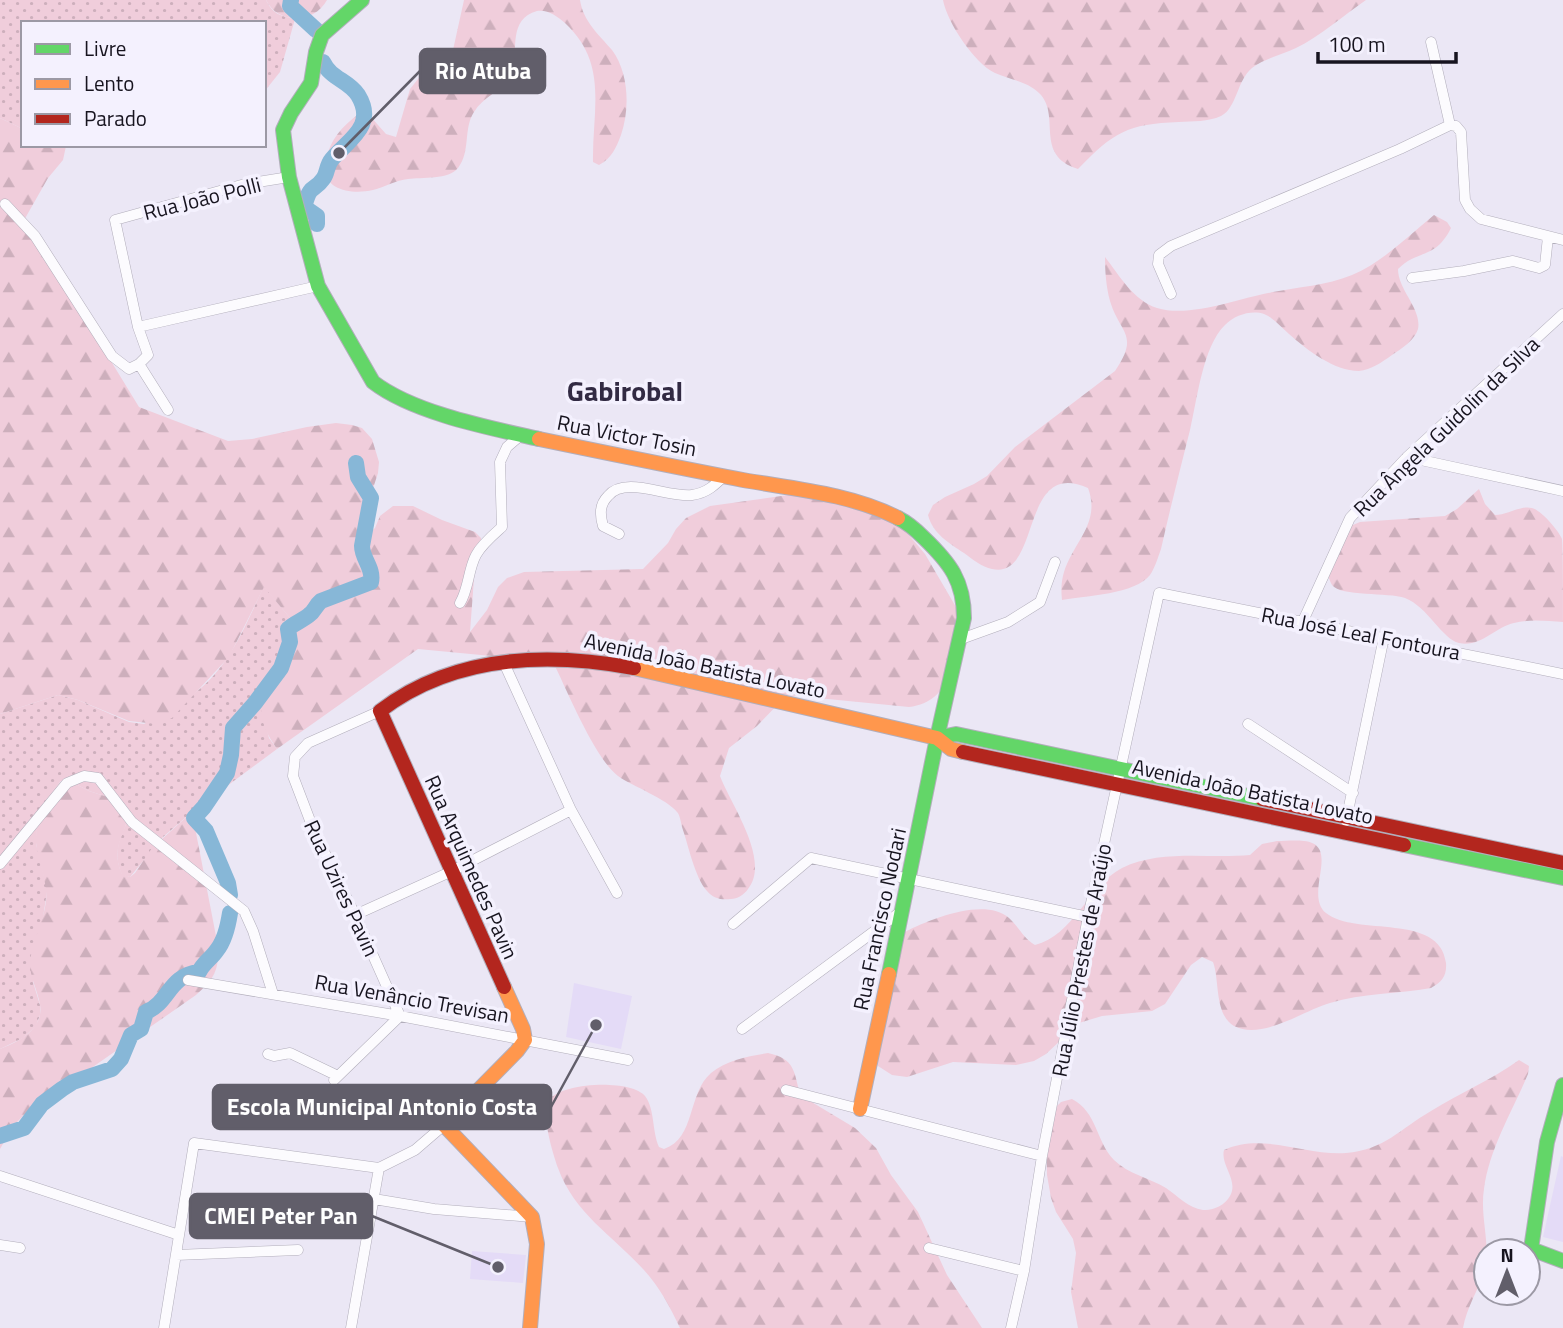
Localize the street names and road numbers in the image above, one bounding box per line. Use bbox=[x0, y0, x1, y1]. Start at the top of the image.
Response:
street label: Rua João Polli bbox=[140, 168, 264, 228]
street label: Rua Ângela Guidolin da Silva bbox=[1346, 328, 1547, 524]
street label: Rua Victor Tosin bbox=[555, 406, 699, 464]
street label: Rua José Leal Fontoura bbox=[1259, 598, 1464, 668]
street label: Avenida João Batista Lovato bbox=[582, 624, 828, 706]
street label: Avenida João Batista Lovato bbox=[1130, 750, 1376, 832]
street label: Rua Arquimedes Pavin bbox=[417, 770, 527, 964]
street label: Rua Uzires Pavin bbox=[296, 814, 388, 962]
street label: Rua Francisco Nodari bbox=[844, 825, 914, 1013]
street label: Rua Júlio Prestes de Araújo bbox=[1043, 840, 1119, 1080]
street label: Rua Venâncio Trevisan bbox=[312, 965, 512, 1031]

